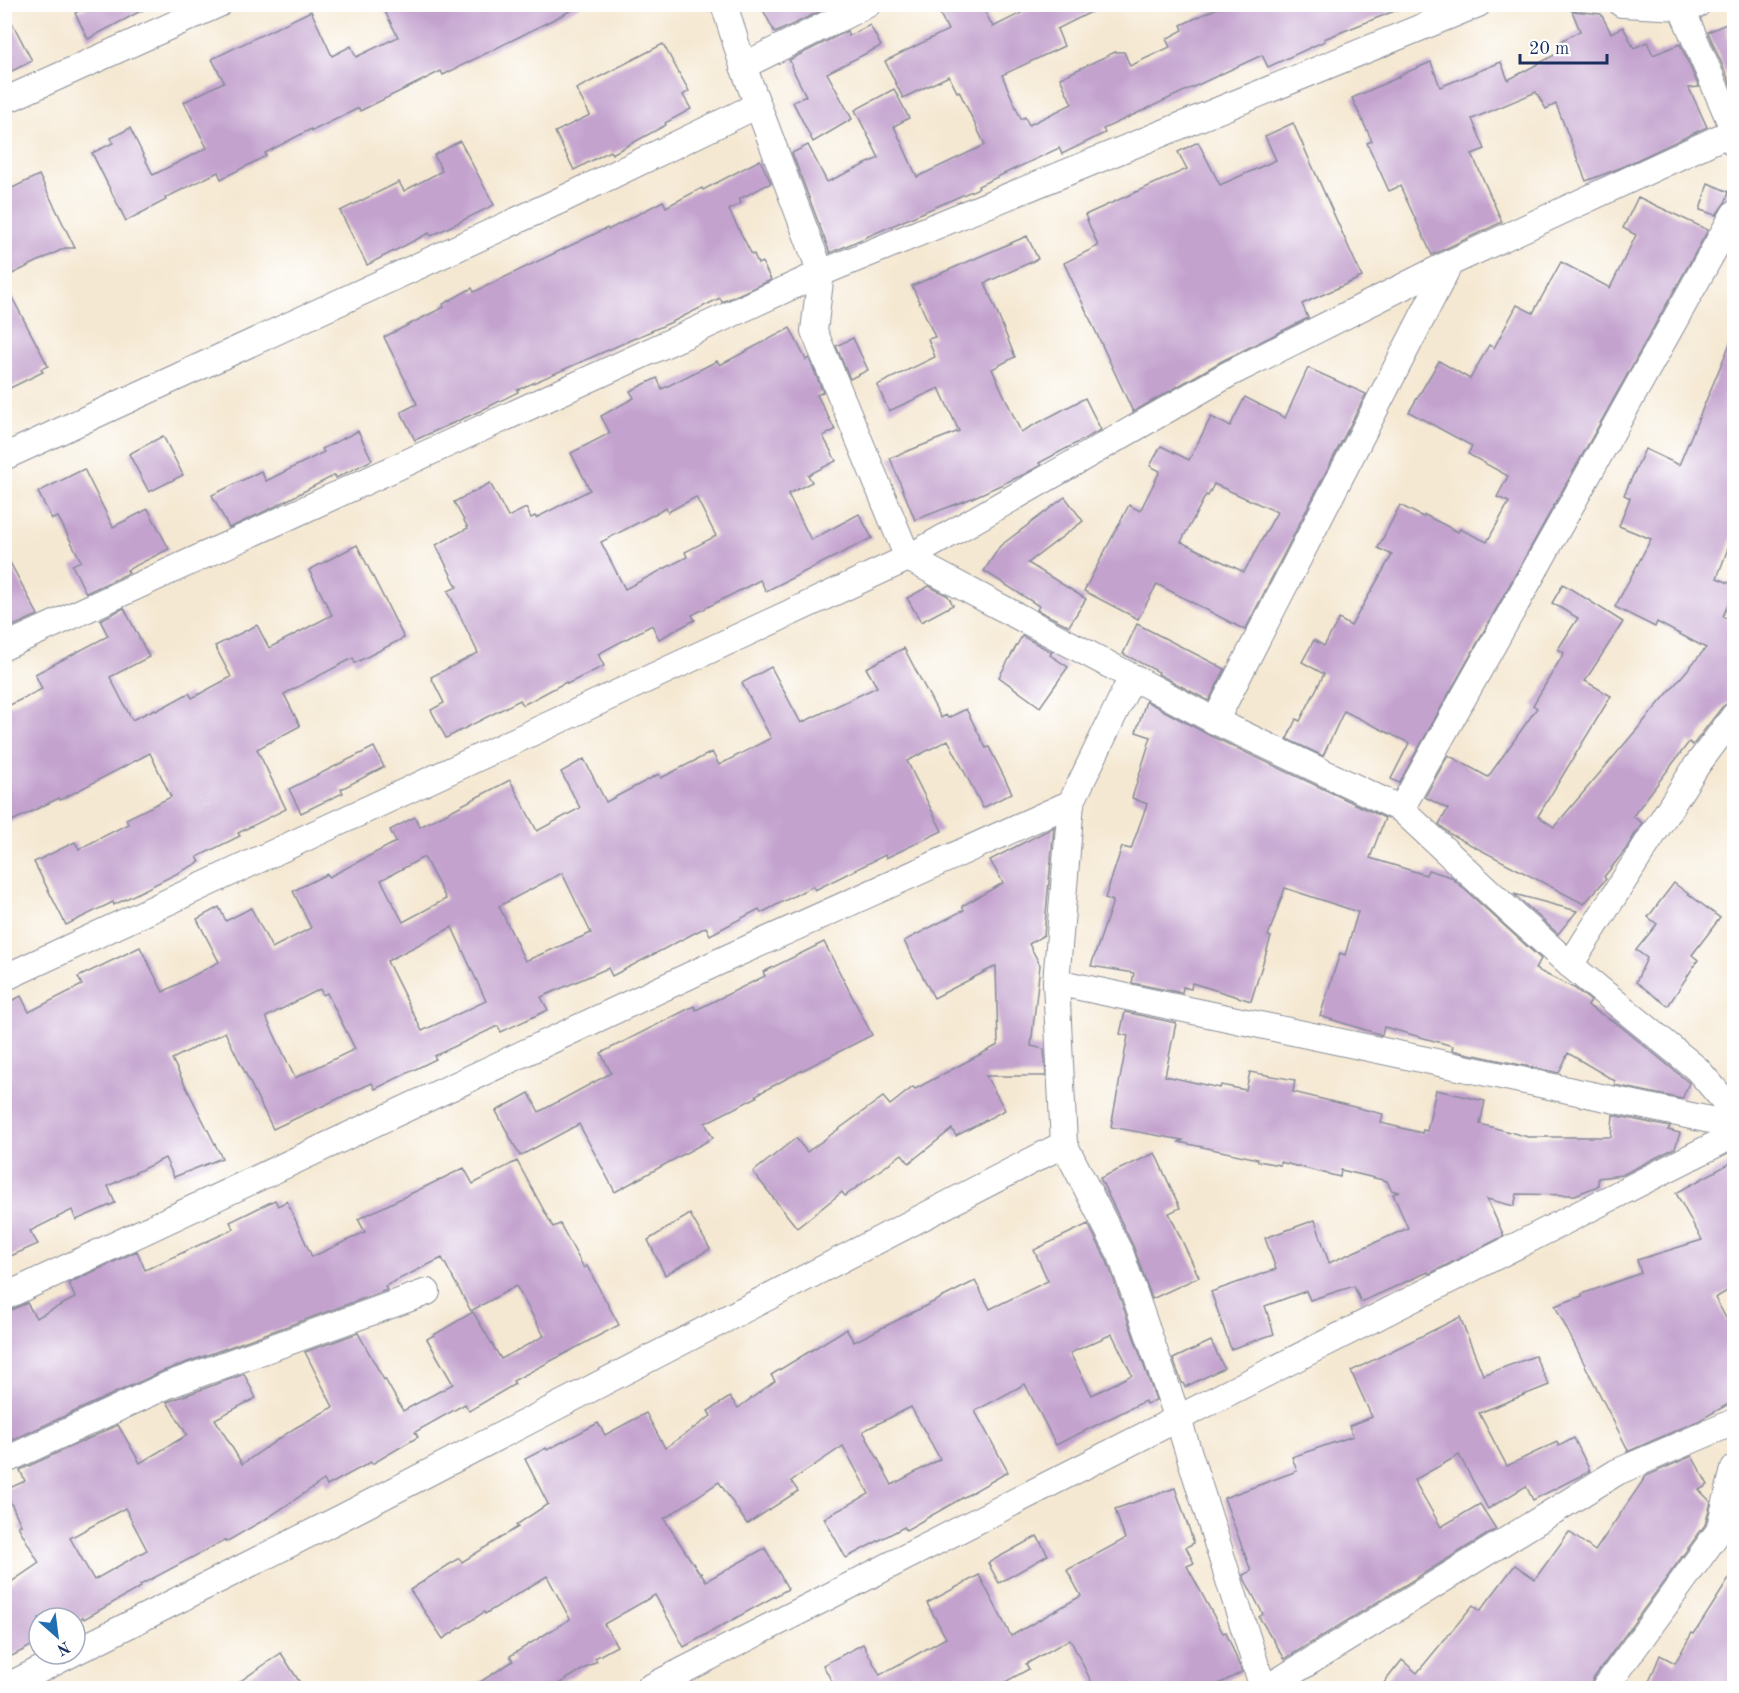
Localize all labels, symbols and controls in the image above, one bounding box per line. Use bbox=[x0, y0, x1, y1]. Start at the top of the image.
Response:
scale bar bbox=[1520, 27, 1607, 65]
text: 20 m bbox=[1529, 40, 1569, 58]
north arrow bbox=[27, 1606, 87, 1666]
text: N bbox=[53, 1638, 72, 1658]

